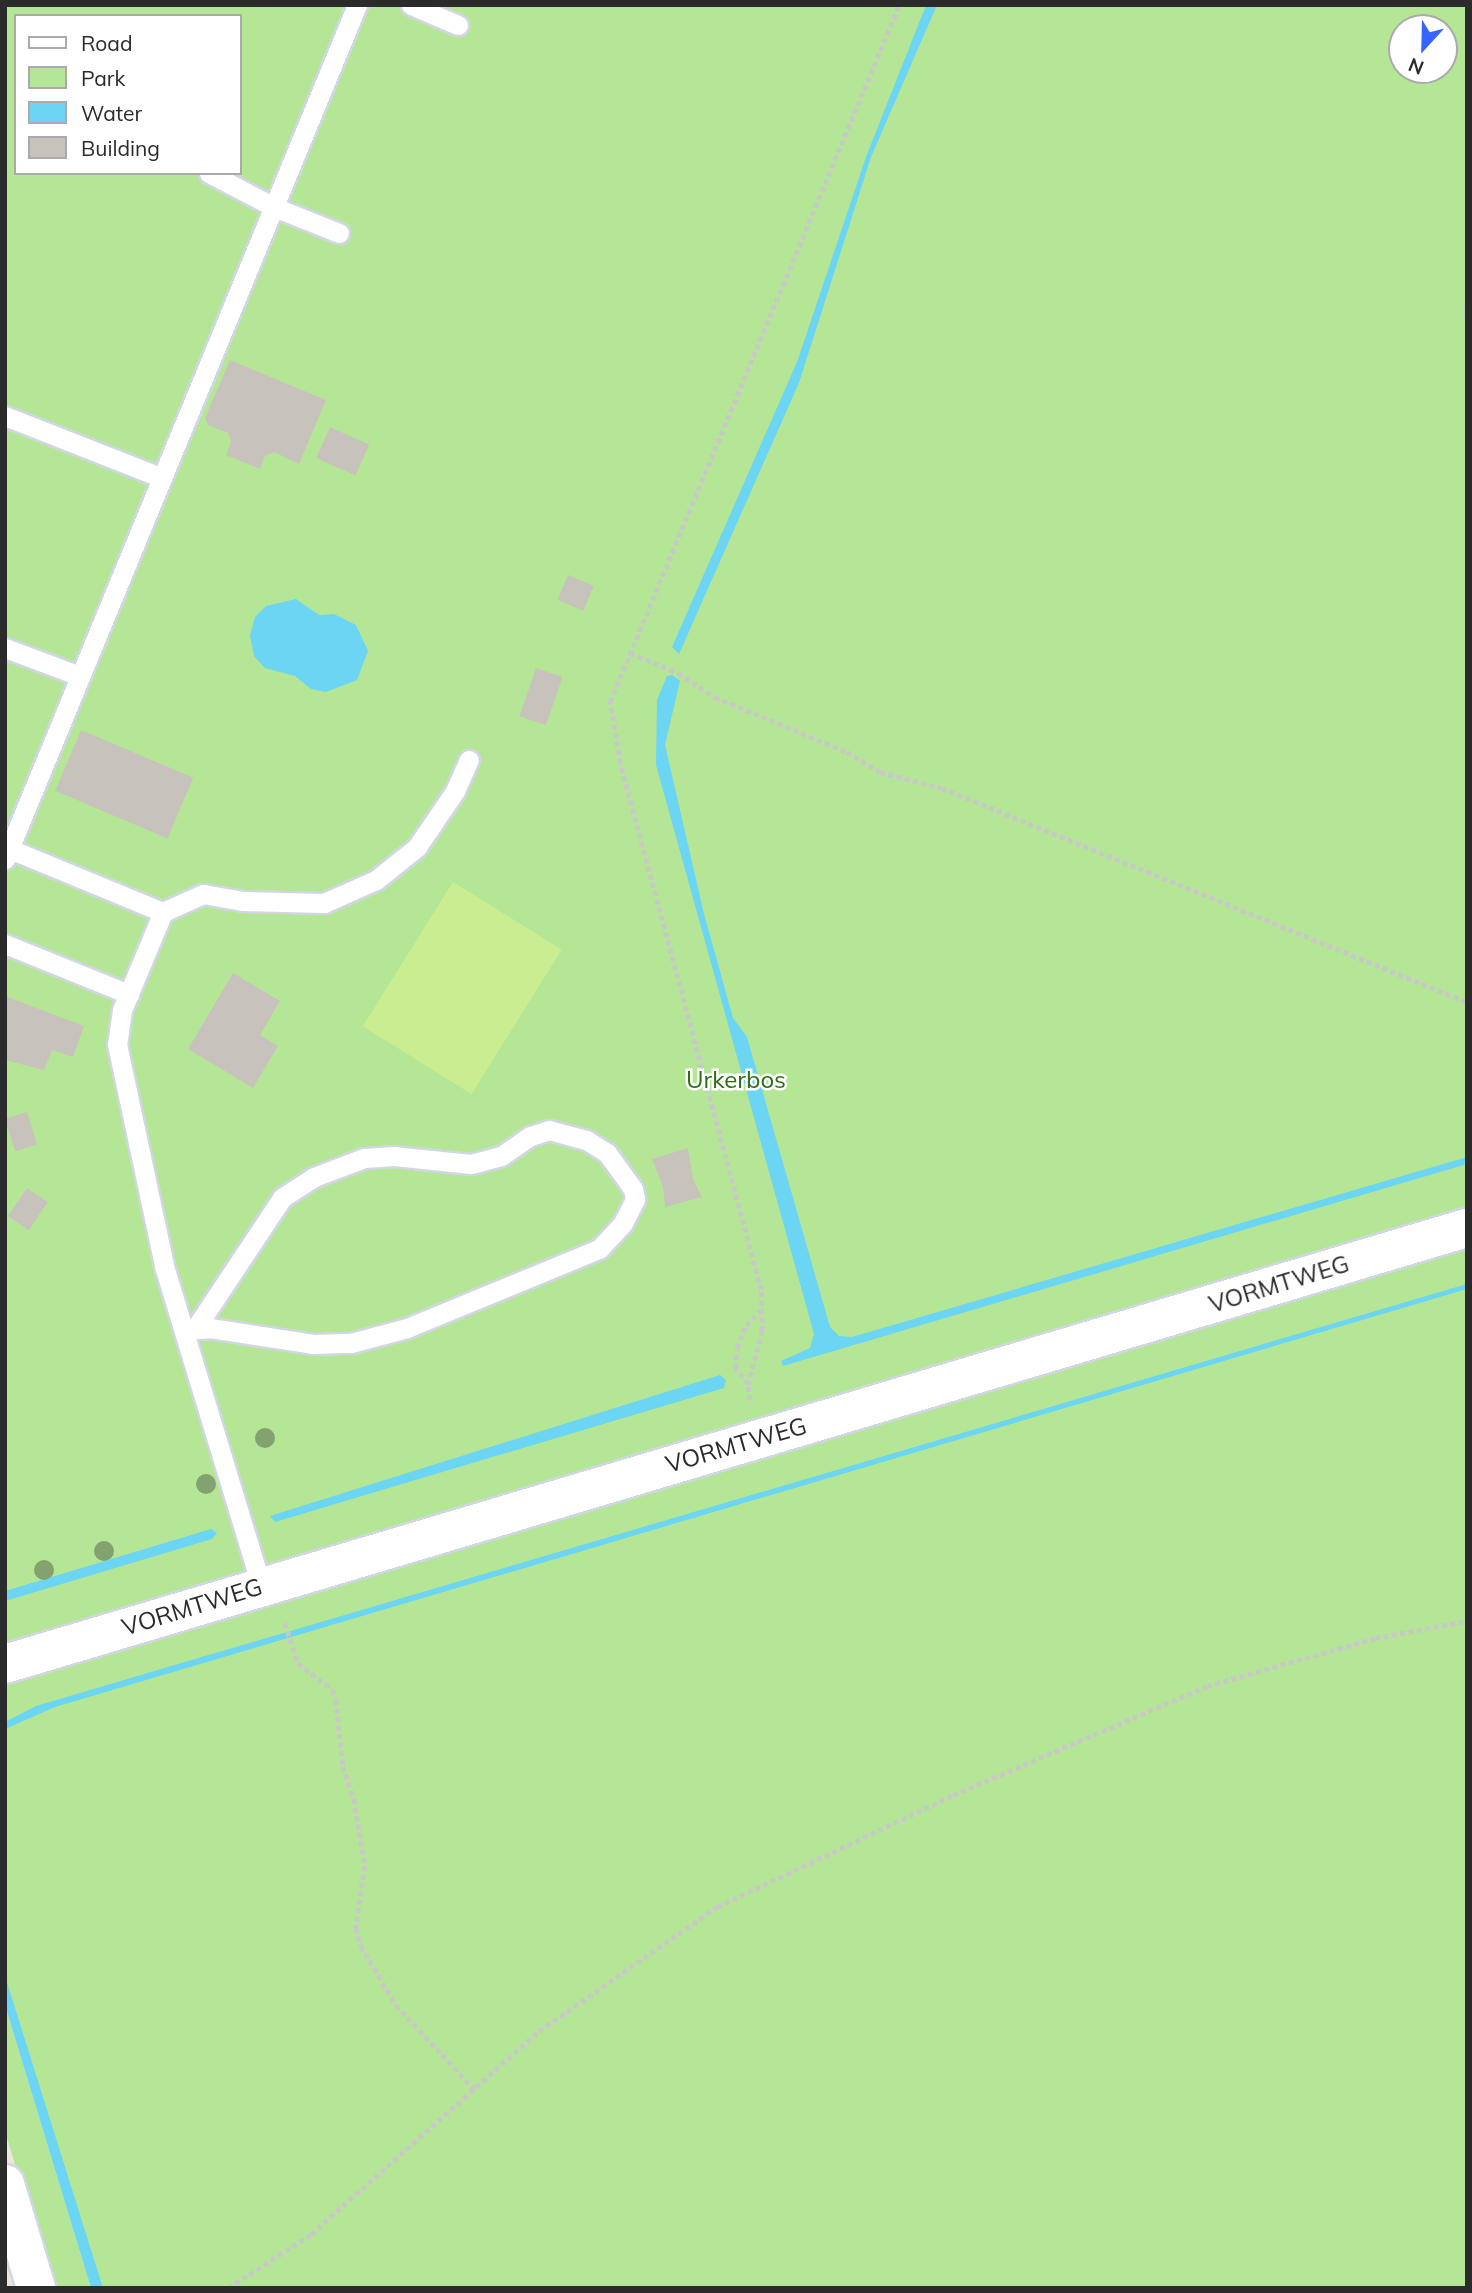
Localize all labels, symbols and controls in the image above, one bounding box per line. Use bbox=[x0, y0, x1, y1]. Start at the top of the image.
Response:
legend bbox=[14, 14, 242, 175]
north arrow bbox=[1388, 14, 1458, 84]
text: Road bbox=[81, 30, 132, 56]
text: N bbox=[1405, 53, 1427, 80]
text: Park bbox=[81, 65, 125, 91]
text: Water bbox=[81, 100, 142, 126]
text: Building bbox=[81, 135, 160, 161]
park label: Urkerbos bbox=[686, 1066, 786, 1094]
street label: VORMTWEG bbox=[1205, 1249, 1353, 1319]
street label: VORMTWEG bbox=[662, 1411, 810, 1479]
street label: VORMTWEG bbox=[118, 1572, 266, 1642]

